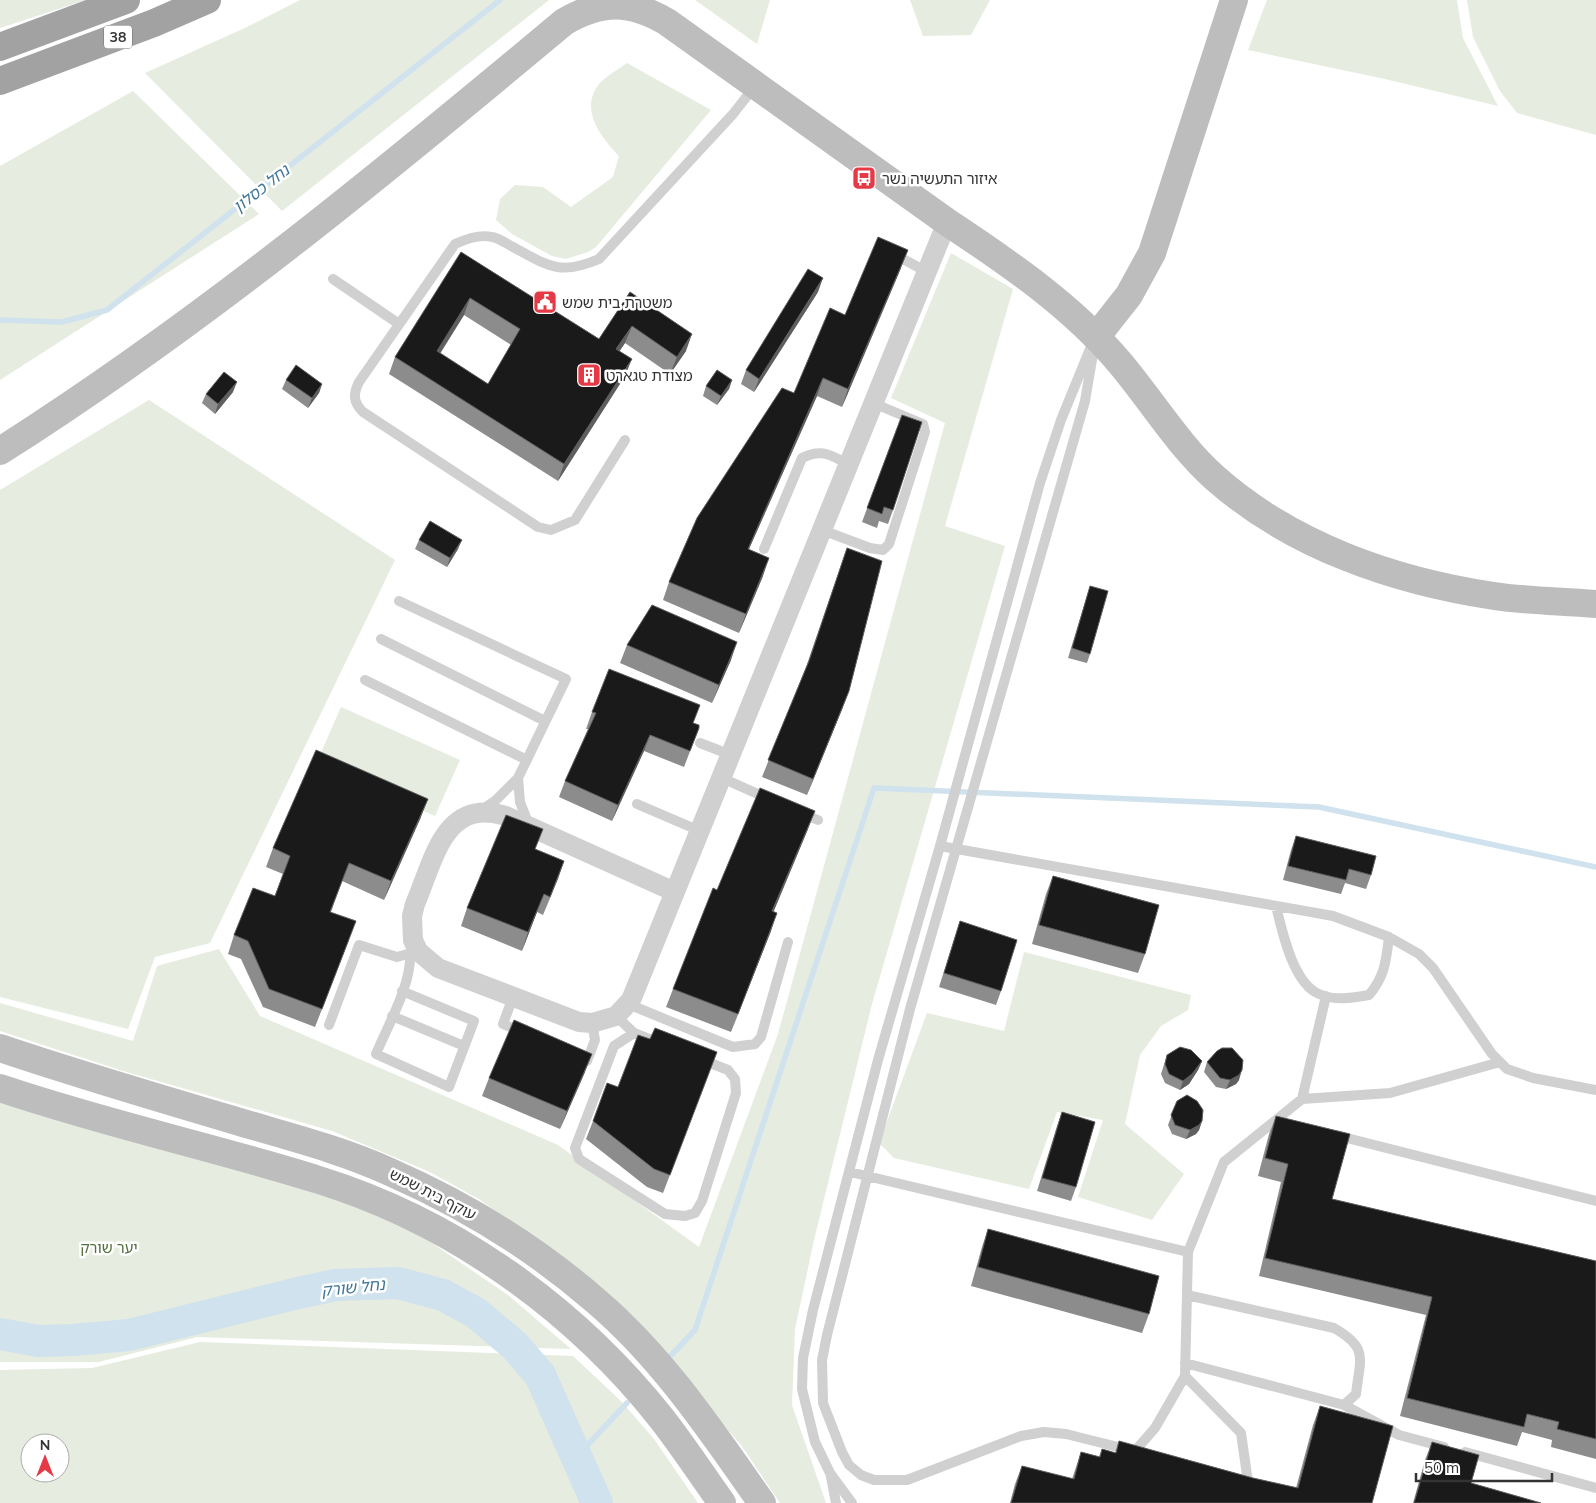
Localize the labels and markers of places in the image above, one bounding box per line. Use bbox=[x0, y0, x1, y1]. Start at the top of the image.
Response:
bus stop icon: איזור התעשיה נשר bbox=[851, 165, 877, 191]
place label: איזור התעשיה נשר bbox=[882, 169, 997, 188]
public building icon: משטרת בית שמש bbox=[532, 289, 558, 315]
place label: משטרת בית שמש bbox=[562, 293, 673, 312]
building icon: מצודת טגארט bbox=[576, 362, 602, 388]
place label: מצודת טגארט bbox=[606, 366, 693, 385]

